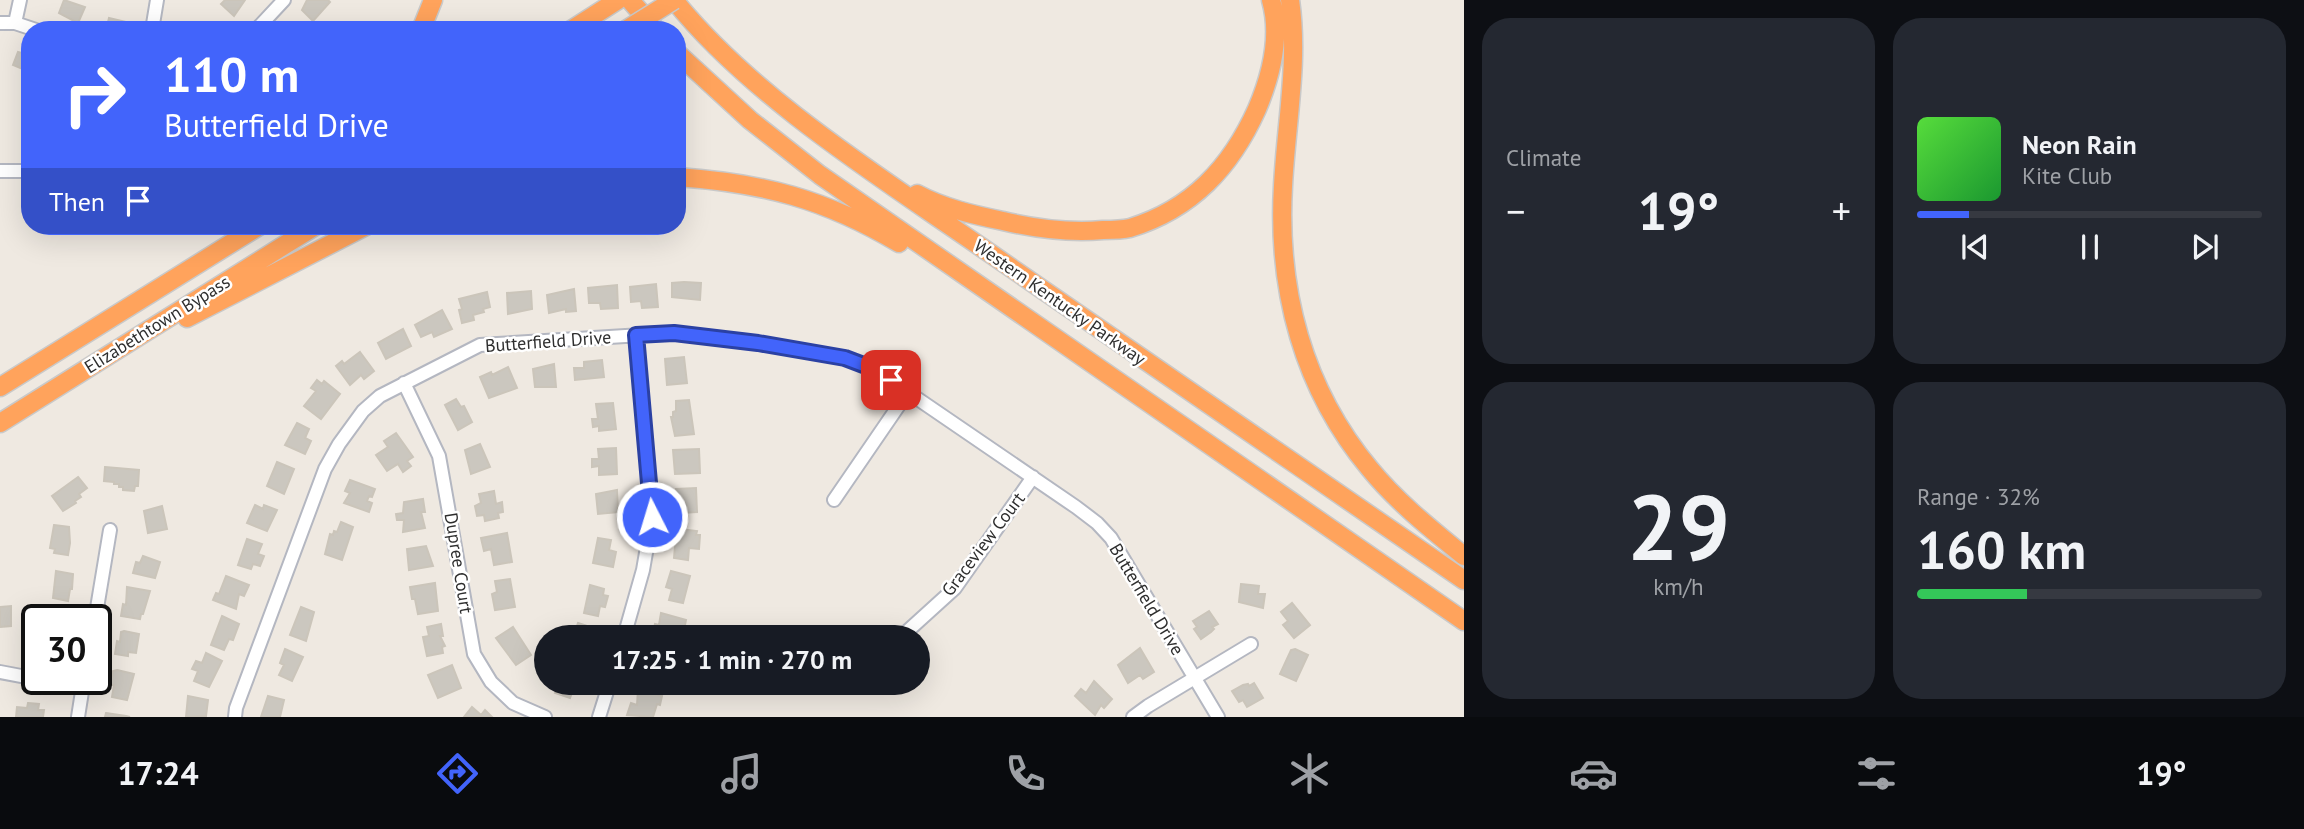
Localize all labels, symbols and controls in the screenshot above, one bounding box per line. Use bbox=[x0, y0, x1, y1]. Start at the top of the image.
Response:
text: 110 m bbox=[164, 42, 299, 106]
icon: right bbox=[49, 49, 140, 140]
text: Butterfield Drive bbox=[164, 104, 389, 146]
text: Neon Rain bbox=[2022, 128, 2137, 161]
text: Climate bbox=[1506, 143, 1581, 172]
text: Kite Club bbox=[2022, 161, 2112, 190]
text: 19° bbox=[1638, 177, 1719, 244]
icon: arrive bbox=[119, 182, 157, 220]
text: Then bbox=[49, 185, 105, 218]
text: − bbox=[1506, 186, 1525, 235]
text: + bbox=[1832, 186, 1851, 235]
icon: previous bbox=[1956, 228, 1994, 266]
icon: pause bbox=[2071, 228, 2109, 266]
icon: next bbox=[2186, 228, 2224, 266]
street label: Western Kentucky Parkway bbox=[970, 234, 1151, 370]
street label: Elizabethtown Bypass bbox=[80, 270, 234, 378]
street label: Butterfield Drive bbox=[484, 325, 612, 357]
pin bbox=[861, 350, 921, 410]
icon: arrive bbox=[872, 361, 910, 399]
text: 29 bbox=[1627, 467, 1730, 585]
position arrow bbox=[615, 480, 689, 554]
text: Range · 32% bbox=[1917, 482, 2040, 511]
street label: Graceview Court bbox=[936, 487, 1030, 601]
street label: Dupree Court bbox=[440, 511, 478, 615]
text: 160 km bbox=[1917, 516, 2086, 583]
street label: Butterfield Drive bbox=[1105, 539, 1189, 659]
text: km/h bbox=[1653, 572, 1704, 601]
speed limit sign: 30 bbox=[21, 604, 112, 695]
text: 17:25 · 1 min · 270 m bbox=[612, 643, 852, 676]
icon: directions bbox=[433, 749, 482, 798]
icon: music bbox=[717, 749, 766, 798]
icon: phone bbox=[1001, 749, 1050, 798]
icon: climate bbox=[1285, 749, 1334, 798]
icon: car bbox=[1569, 749, 1618, 798]
icon: filters bbox=[1852, 749, 1901, 798]
text: 17:24 bbox=[117, 752, 199, 794]
text: 19° bbox=[2136, 752, 2187, 794]

